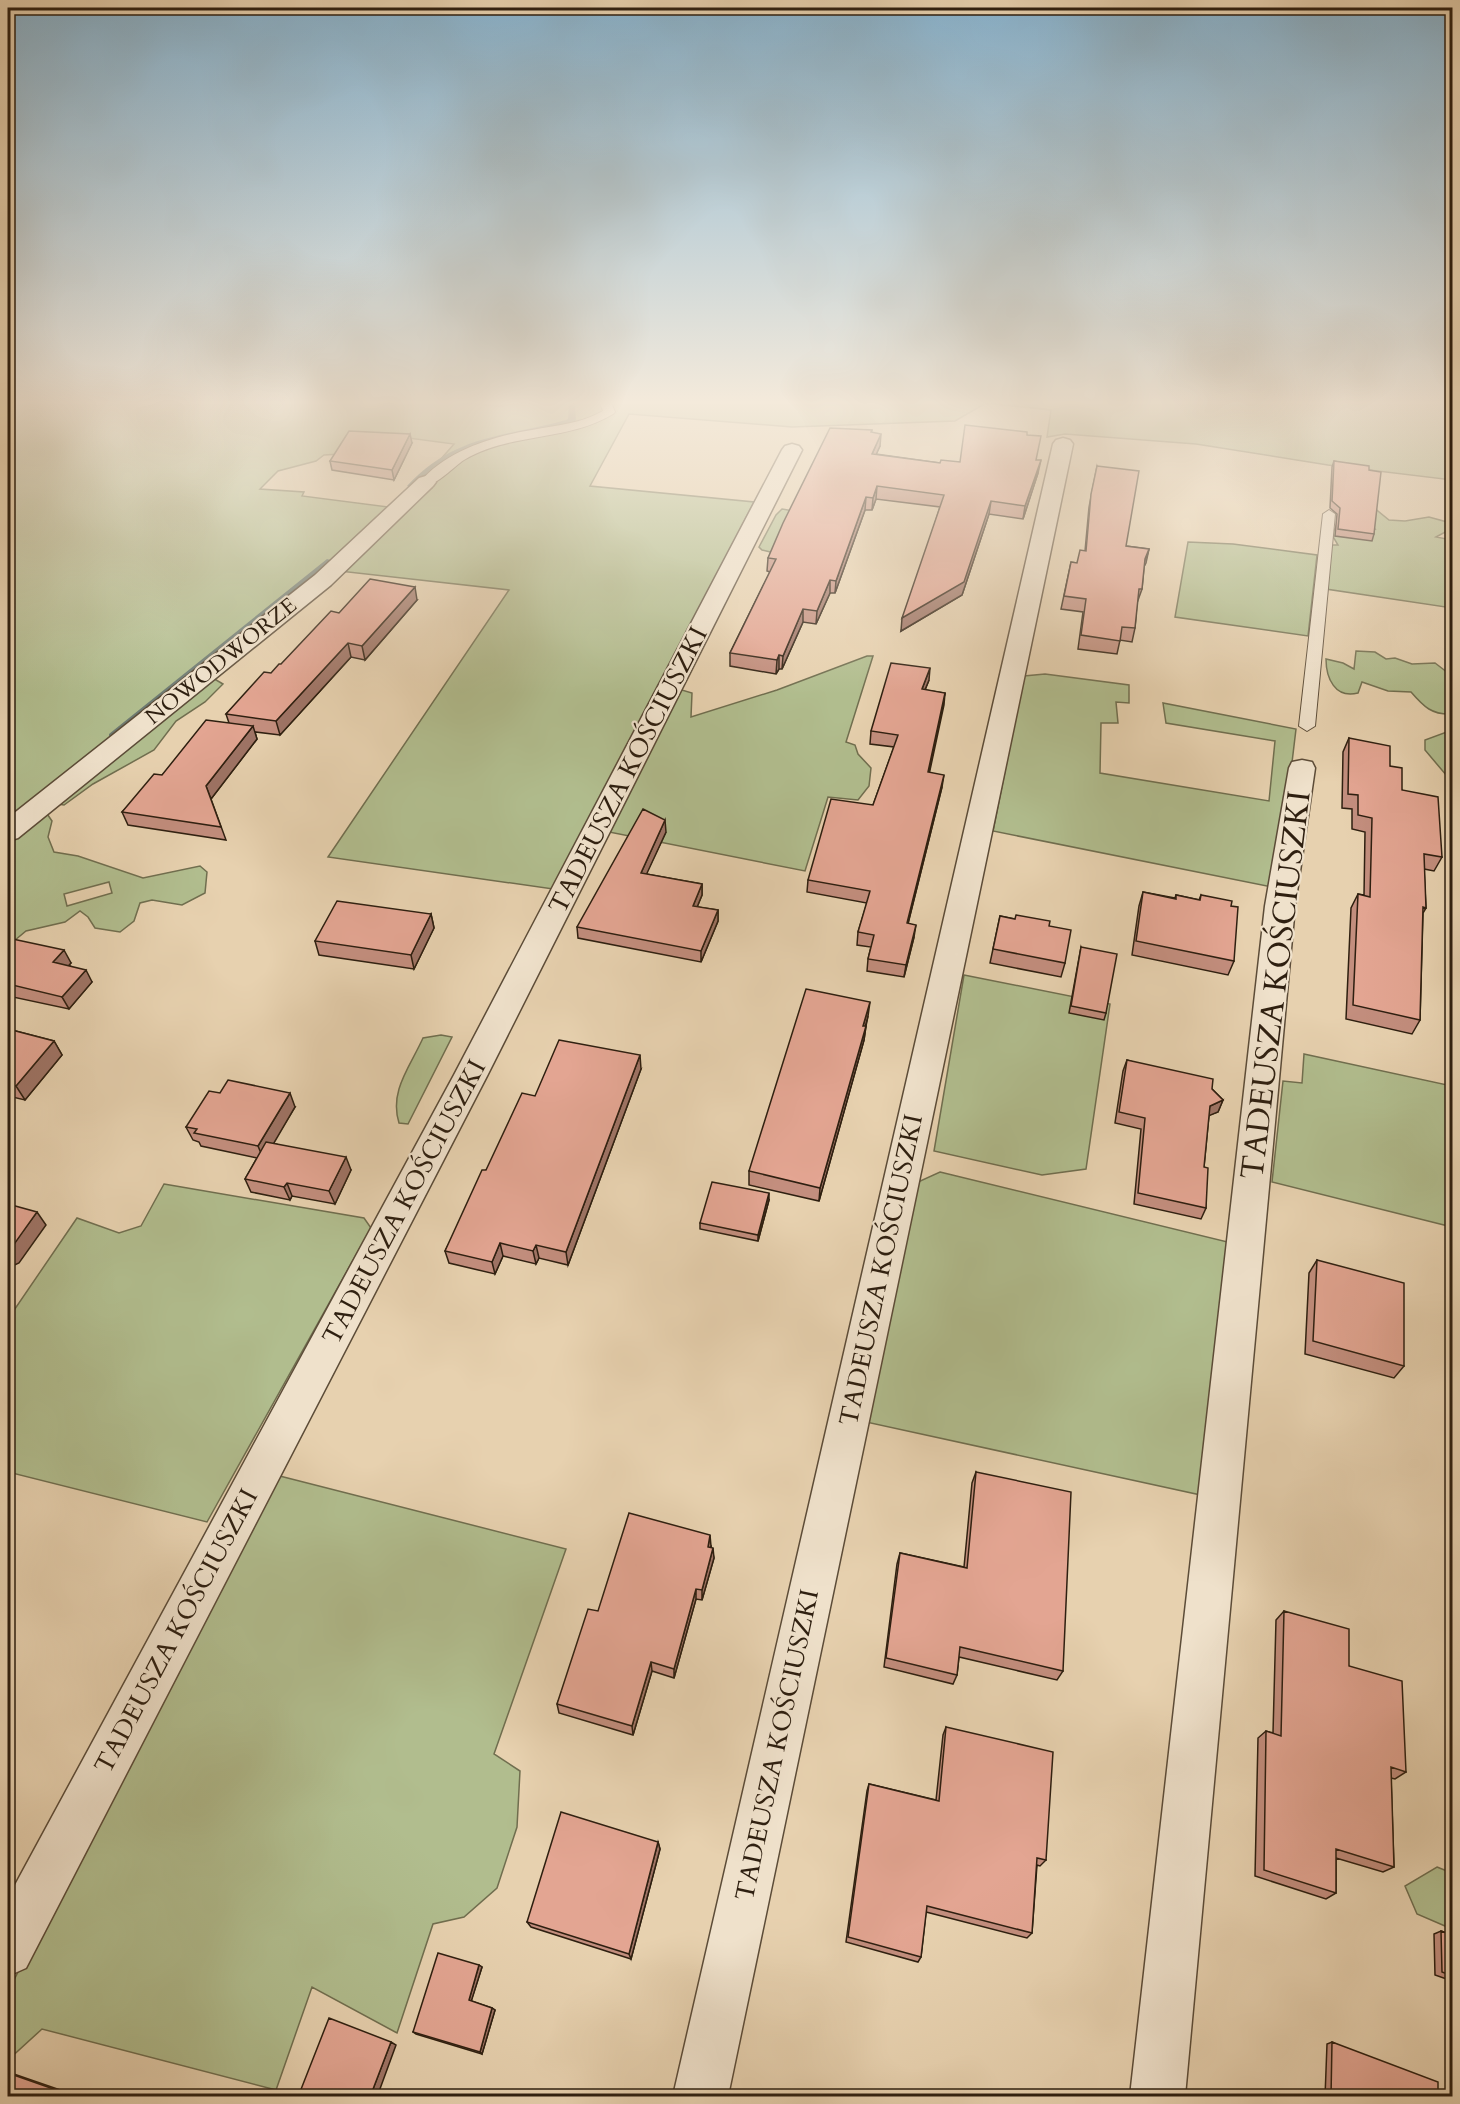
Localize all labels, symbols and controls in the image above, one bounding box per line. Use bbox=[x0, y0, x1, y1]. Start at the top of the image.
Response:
street label: NOWODWORZE bbox=[139, 591, 303, 731]
street label: TADEUSZA KOŚCIUSZKI bbox=[540, 621, 716, 919]
street label: TADEUSZA KOŚCIUSZKI bbox=[1230, 788, 1322, 1182]
street label: TADEUSZA KOŚCIUSZKI bbox=[314, 1054, 494, 1350]
street label: TADEUSZA KOŚCIUSZKI bbox=[831, 1111, 931, 1429]
street label: TADEUSZA KOŚCIUSZKI bbox=[86, 1483, 266, 1779]
street label: TADEUSZA KOŚCIUSZKI bbox=[727, 1586, 827, 1904]

